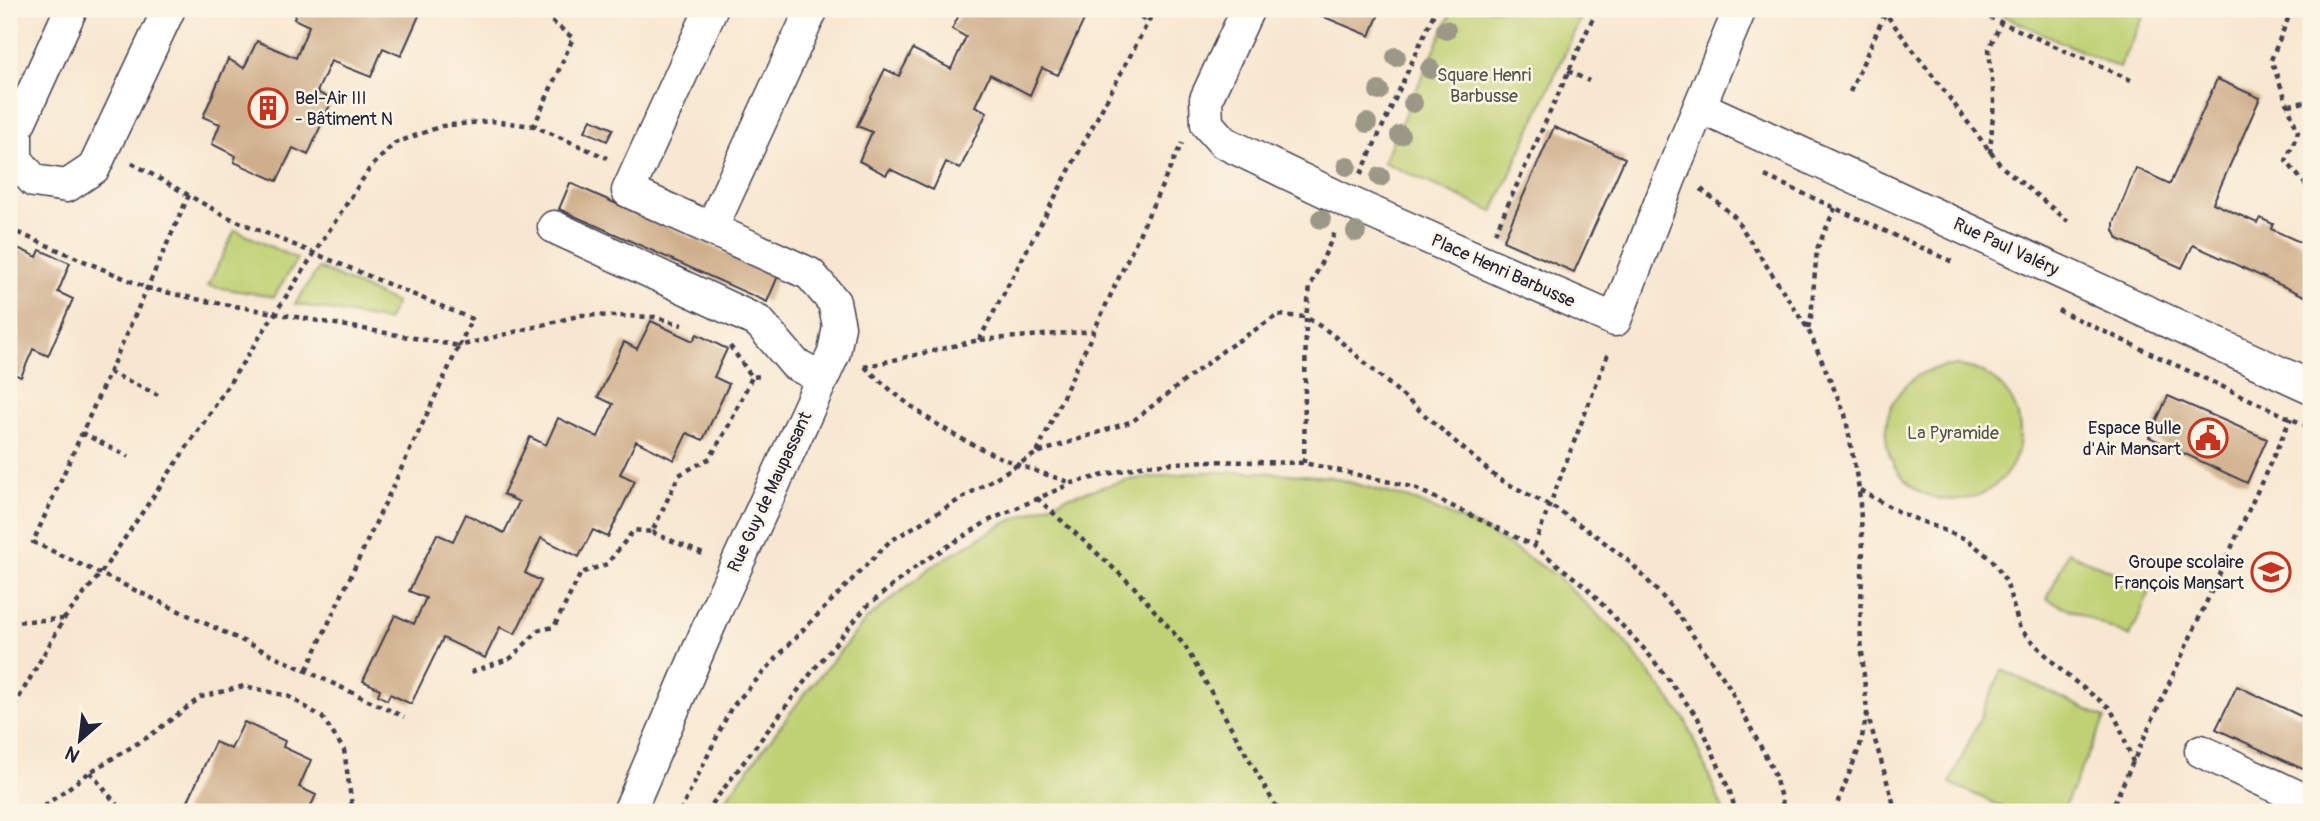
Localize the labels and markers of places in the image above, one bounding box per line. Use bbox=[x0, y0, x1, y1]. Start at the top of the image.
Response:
building icon: Bel-Air III - Bâtiment N bbox=[247, 87, 289, 129]
place label: Bel-Air III - Bâtiment N bbox=[295, 87, 393, 131]
place label: Espace Bulle d'Air Mansart bbox=[2083, 417, 2182, 461]
public building icon: Espace Bulle d'Air Mansart bbox=[2187, 417, 2229, 459]
place label: Groupe scolaire François Mansart bbox=[2114, 551, 2245, 595]
school or university icon: Groupe scolaire François Mansart bbox=[2250, 551, 2292, 593]

